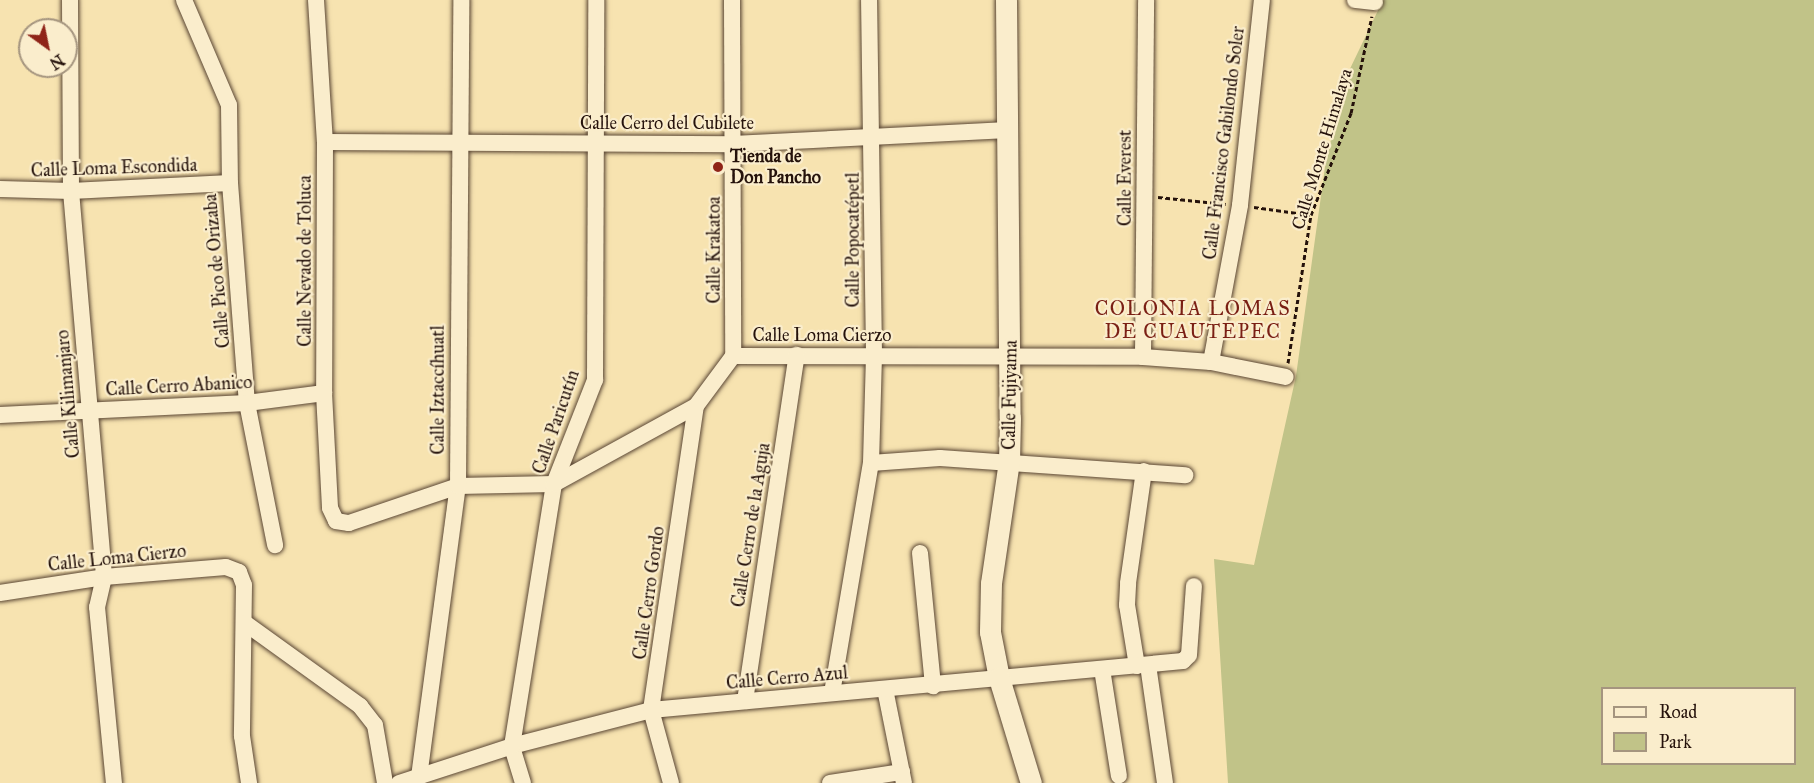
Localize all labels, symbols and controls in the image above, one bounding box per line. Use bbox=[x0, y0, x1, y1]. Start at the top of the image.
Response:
north arrow bbox=[18, 18, 78, 78]
street label: Calle Francisco Gabilondo Soler bbox=[1199, 25, 1249, 261]
text: N bbox=[46, 50, 68, 73]
street label: Calle Monte Himalaya bbox=[1287, 66, 1357, 232]
street label: Calle Cerro del Cubilete bbox=[580, 112, 754, 134]
street label: Calle Everest bbox=[1114, 130, 1136, 226]
place label: Tienda de Don Pancho bbox=[730, 146, 821, 188]
street label: Calle Loma Escondida bbox=[30, 154, 198, 182]
marker: Tienda de Don Pancho bbox=[711, 160, 725, 174]
street label: Calle Popocatépetl bbox=[842, 172, 864, 308]
street label: Calle Nevado de Toluca bbox=[294, 175, 316, 347]
street label: Calle Pico de Orizaba bbox=[199, 193, 235, 349]
street label: Calle Krakatoa bbox=[703, 196, 725, 304]
district label: COLONIA LOMAS DE CUAUTEPEC bbox=[1095, 297, 1291, 344]
street label: Calle Loma Cierzo bbox=[753, 324, 891, 346]
street label: Calle Iztaccíhuatl bbox=[427, 325, 449, 455]
street label: Calle Kilimanjaro bbox=[52, 329, 84, 459]
street label: Calle Fujiyama bbox=[998, 340, 1022, 450]
street label: Calle Paricutín bbox=[528, 367, 584, 477]
street label: Calle Cerro Abanico bbox=[105, 371, 253, 401]
street label: Calle Cerro de la Aguja bbox=[727, 441, 775, 609]
street label: Calle Cerro Gordo bbox=[629, 525, 669, 661]
street label: Calle Loma Cierzo bbox=[47, 540, 187, 576]
street label: Calle Cerro Azul bbox=[725, 662, 849, 694]
legend bbox=[1601, 687, 1796, 765]
text: Road bbox=[1659, 701, 1697, 723]
text: Park bbox=[1659, 731, 1692, 753]

